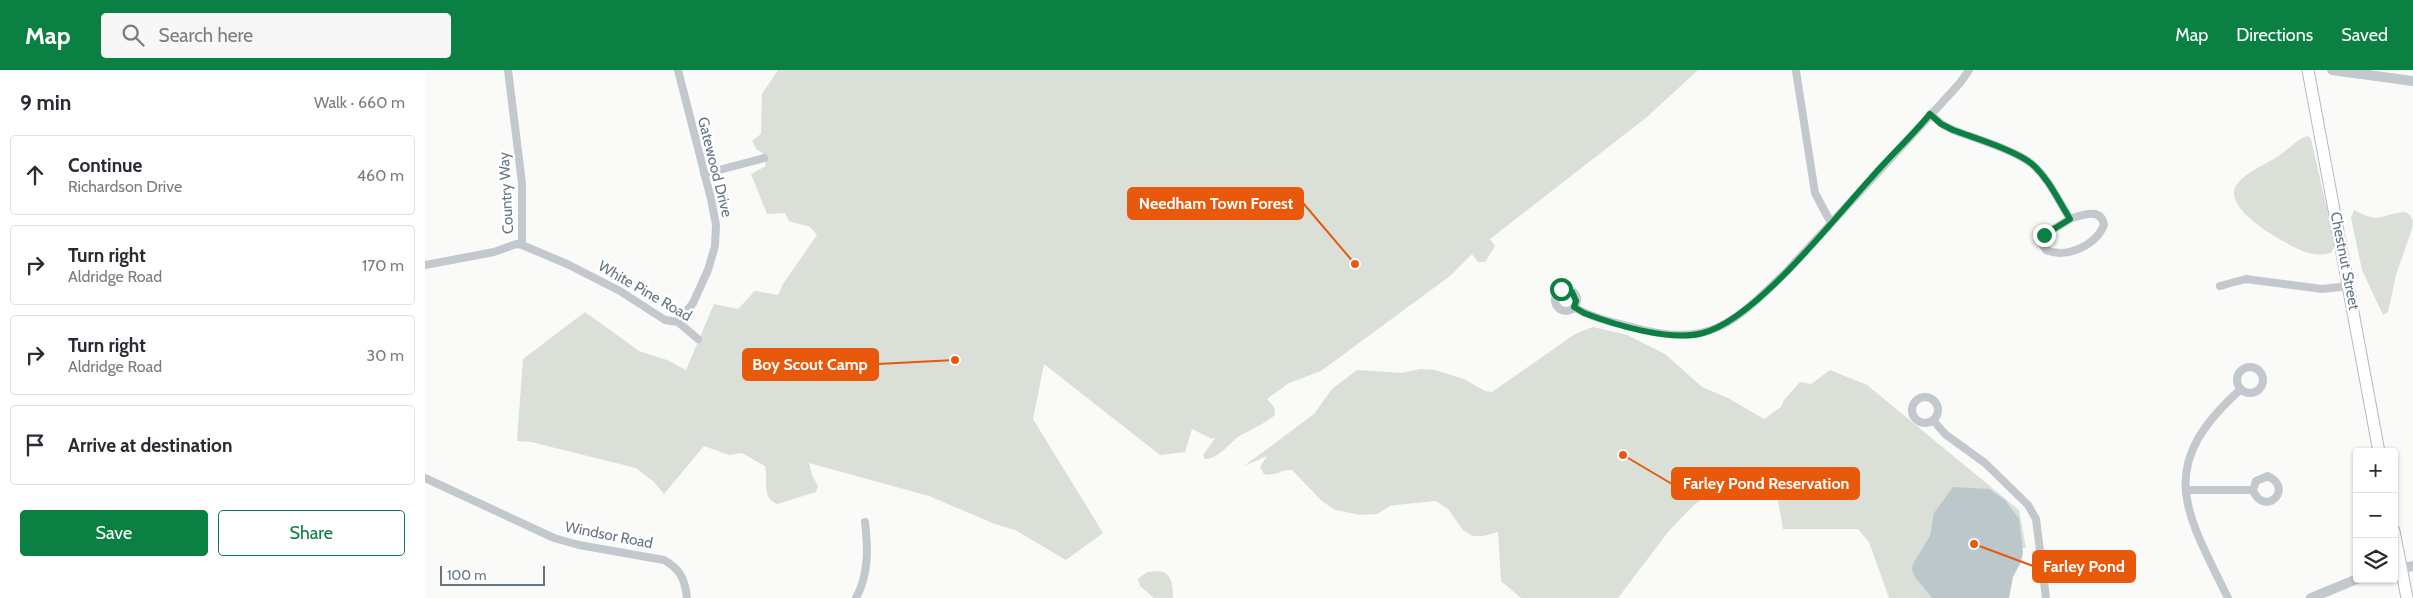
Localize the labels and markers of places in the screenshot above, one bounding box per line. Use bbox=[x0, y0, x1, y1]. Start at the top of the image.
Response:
callout: Needham Town Forest bbox=[1128, 188, 1303, 219]
callout: Boy Scout Camp bbox=[743, 349, 878, 380]
callout: Farley Pond Reservation bbox=[1672, 468, 1859, 499]
callout: Farley Pond bbox=[2033, 551, 2135, 582]

